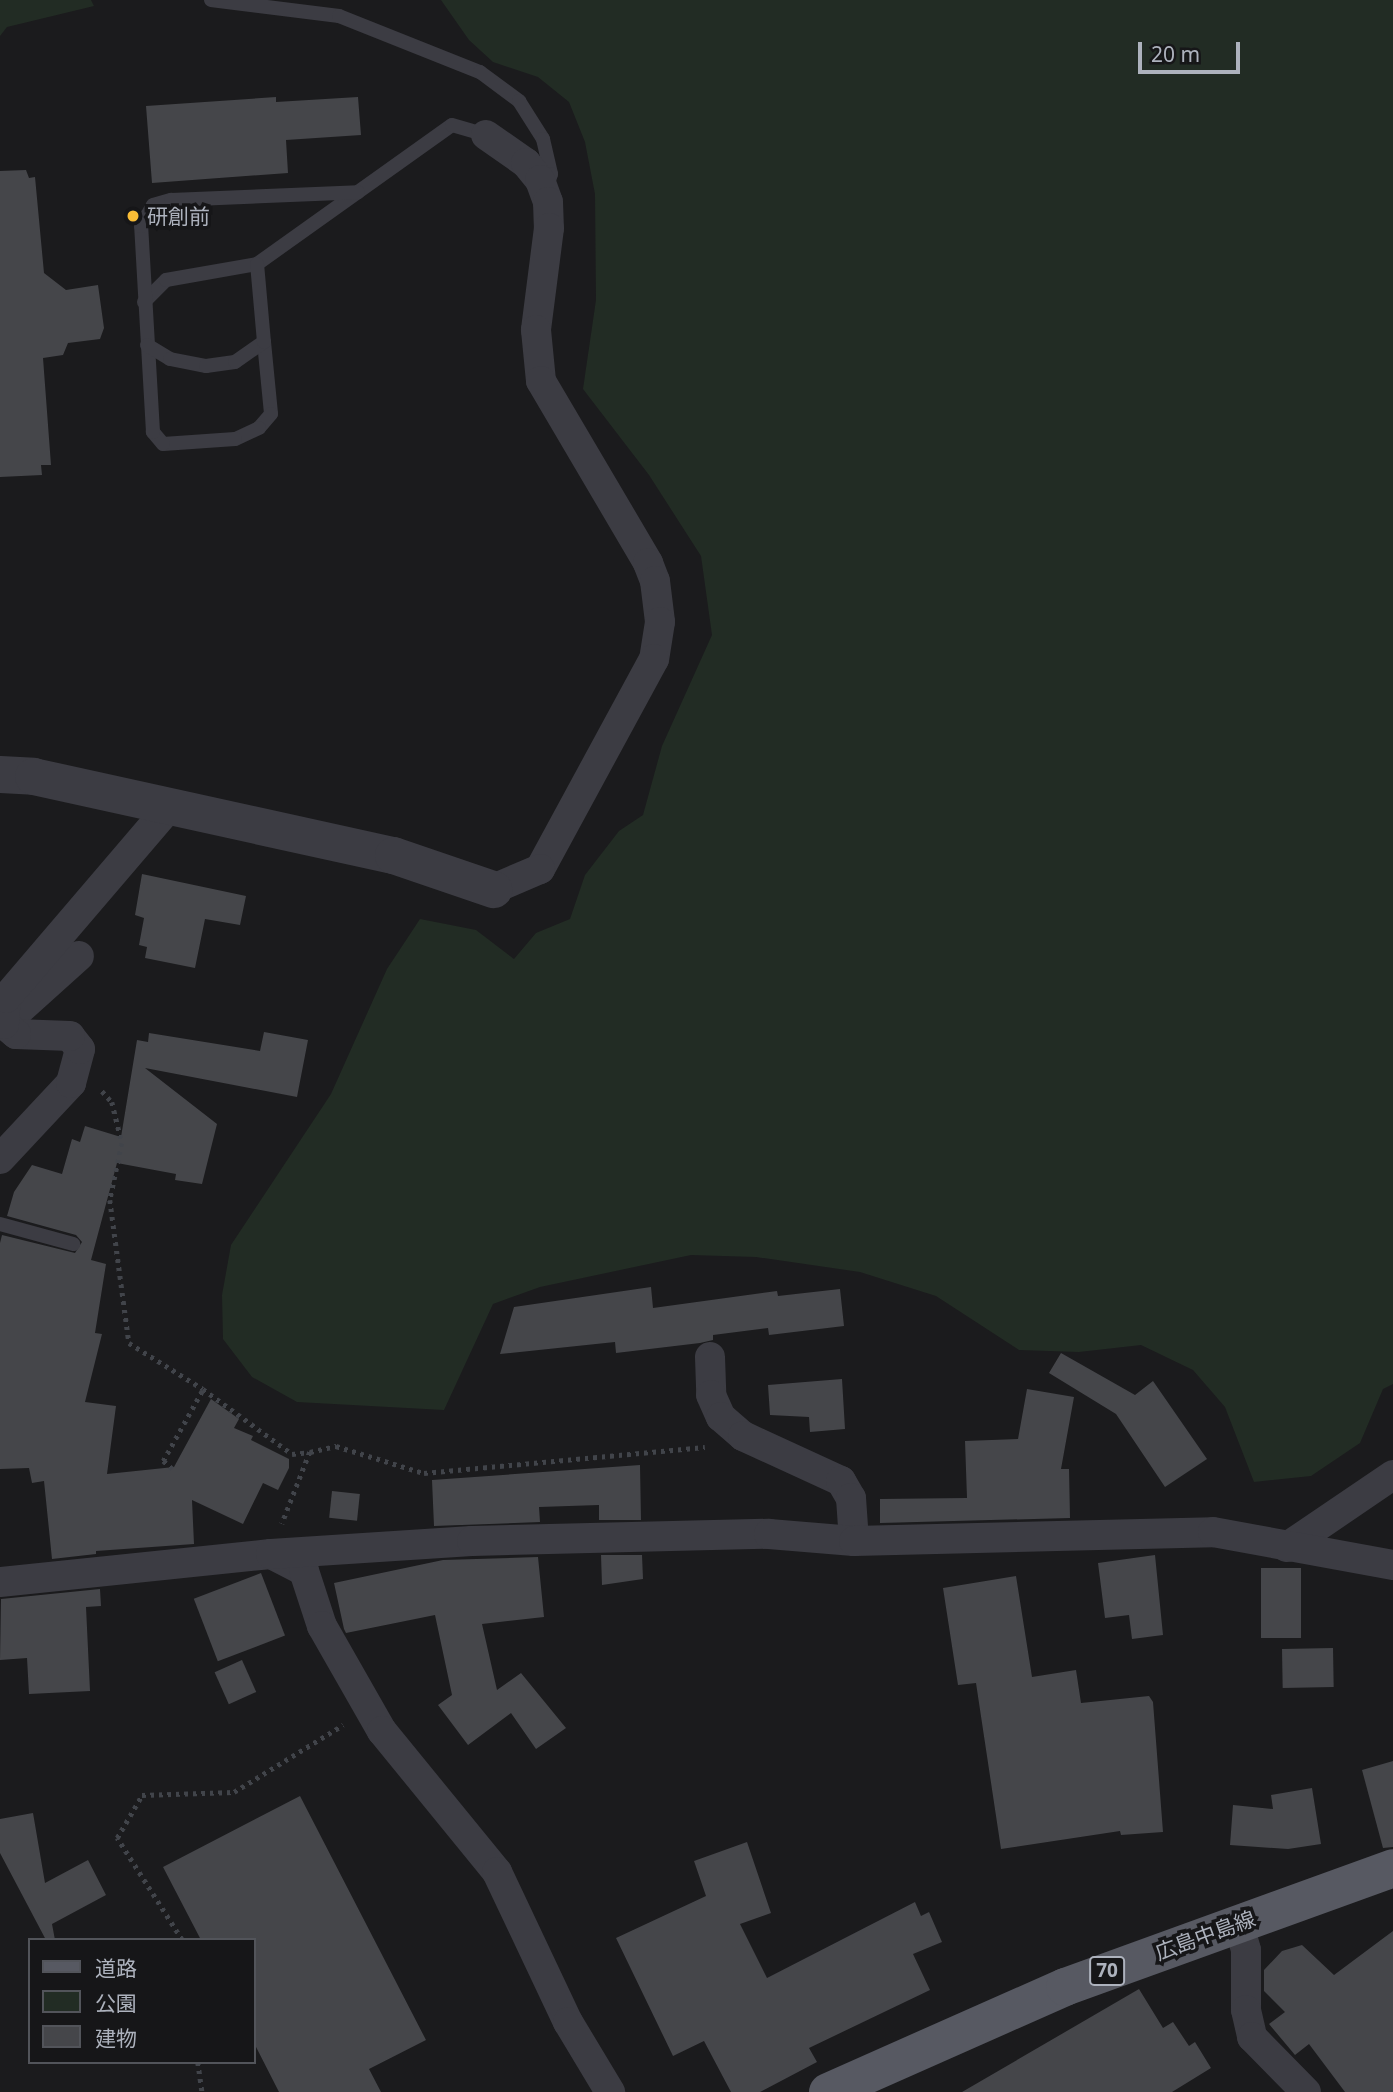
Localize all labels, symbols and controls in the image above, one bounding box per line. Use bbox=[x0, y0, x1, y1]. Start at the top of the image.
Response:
scale bar bbox=[1141, 28, 1242, 72]
text: 20 m bbox=[1151, 40, 1200, 68]
place label: 研創前 bbox=[147, 203, 210, 229]
marker: 研創前 bbox=[125, 208, 141, 224]
street label: 広島中島線 bbox=[1151, 1905, 1259, 1965]
legend bbox=[28, 1938, 256, 2064]
text: 道路 bbox=[95, 1954, 137, 1982]
road number: 70 bbox=[1088, 1955, 1126, 1986]
text: 公園 bbox=[95, 1989, 137, 2017]
text: 建物 bbox=[95, 2024, 137, 2052]

